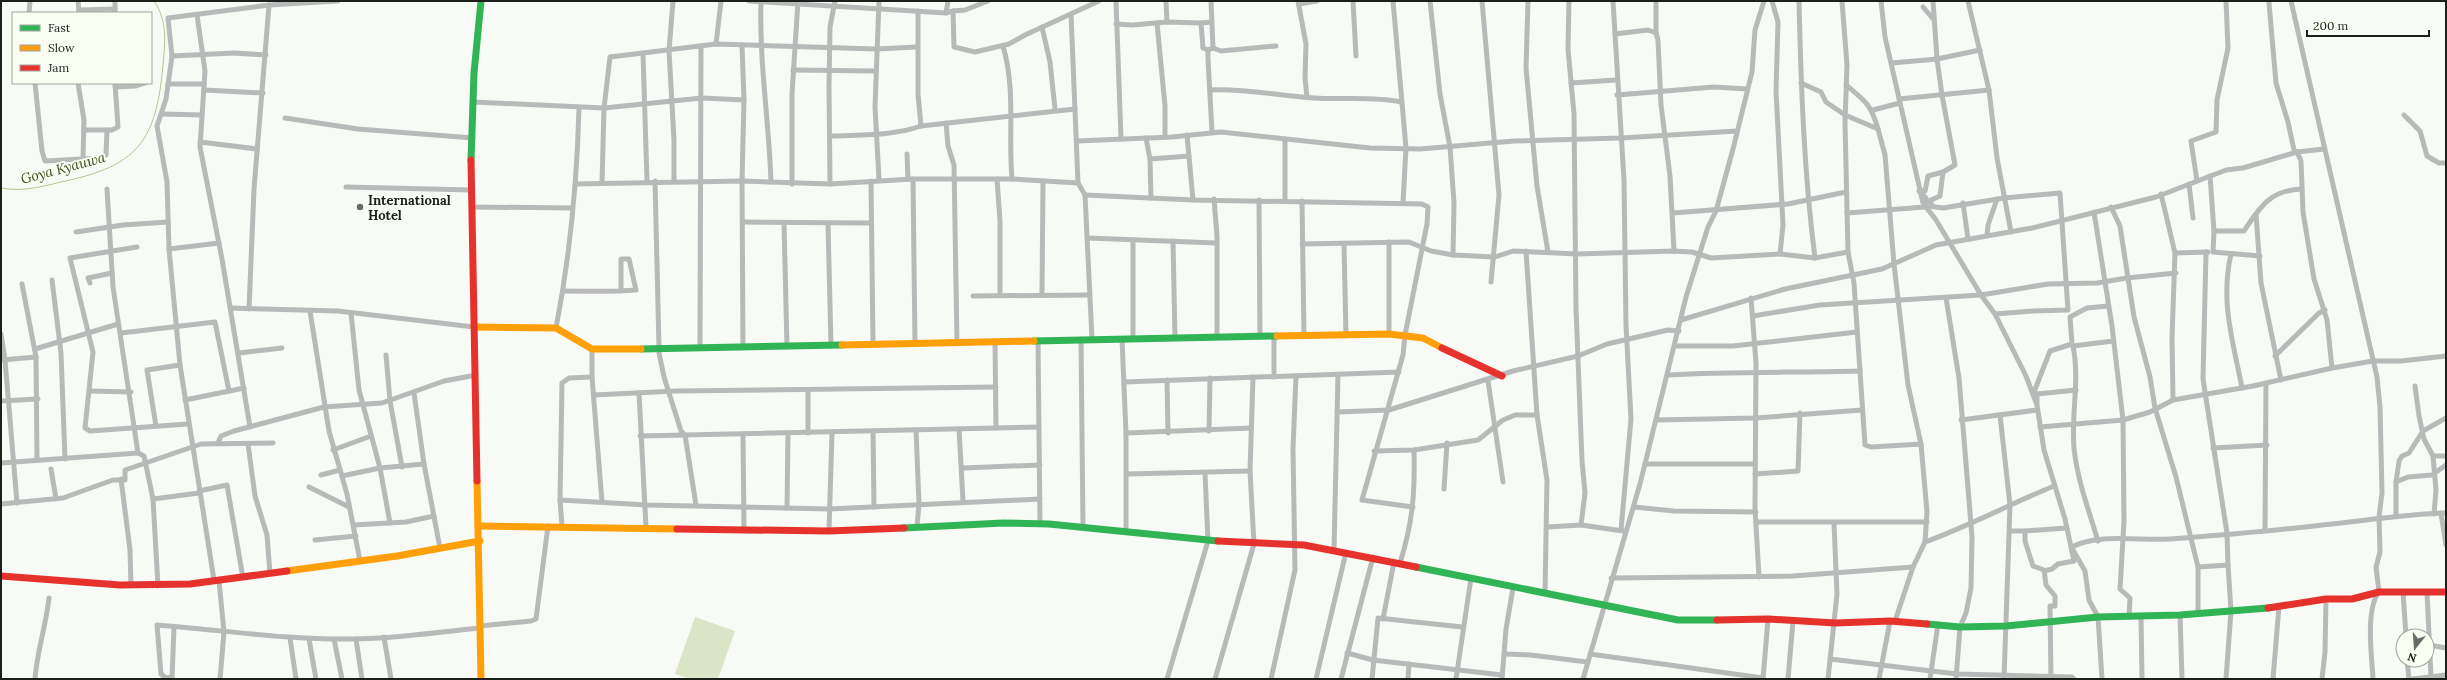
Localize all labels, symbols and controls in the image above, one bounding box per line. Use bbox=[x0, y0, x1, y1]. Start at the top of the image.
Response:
legend bbox=[12, 12, 152, 84]
scale bar bbox=[2307, 12, 2429, 38]
text: 200 m bbox=[2313, 18, 2349, 33]
text: Fast bbox=[48, 20, 71, 35]
text: Slow bbox=[48, 40, 75, 55]
text: Jam bbox=[47, 60, 69, 75]
water label: Goya Kyauwa bbox=[19, 148, 108, 188]
place label: International Hotel bbox=[368, 192, 451, 224]
marker: International Hotel bbox=[355, 202, 365, 212]
north arrow bbox=[2395, 628, 2435, 668]
text: N bbox=[2405, 649, 2418, 666]

